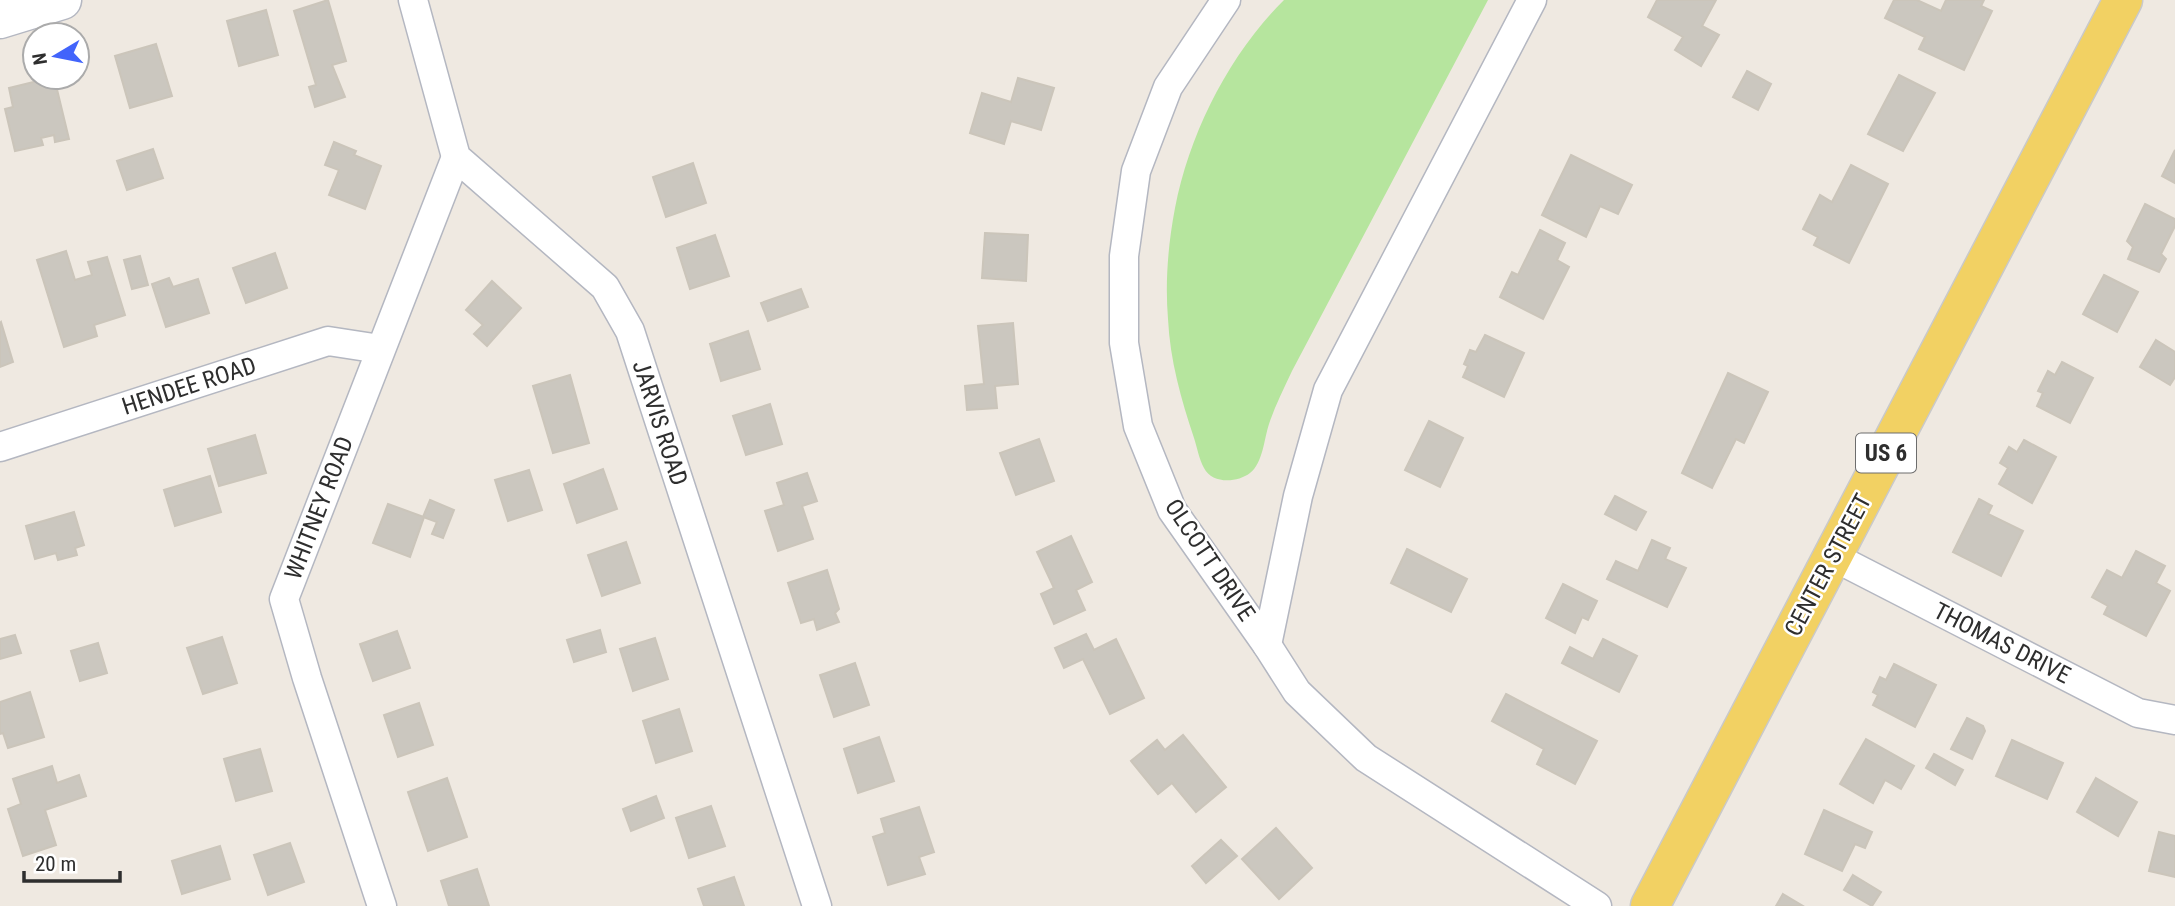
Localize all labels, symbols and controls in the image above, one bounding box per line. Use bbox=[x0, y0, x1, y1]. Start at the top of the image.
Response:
north arrow bbox=[21, 21, 91, 91]
text: N bbox=[27, 51, 52, 67]
street label: HENDEE ROAD bbox=[118, 351, 260, 421]
street label: JARVIS ROAD bbox=[627, 357, 693, 489]
street label: WHITNEY ROAD bbox=[279, 433, 359, 583]
road number: US 6 bbox=[1856, 433, 1916, 472]
street label: CENTER STREET bbox=[1779, 489, 1877, 641]
street label: OLCOTT DRIVE bbox=[1159, 494, 1261, 626]
street label: THOMAS DRIVE bbox=[1929, 597, 2075, 689]
scale bar bbox=[24, 839, 121, 883]
text: 20 m bbox=[35, 852, 76, 876]

